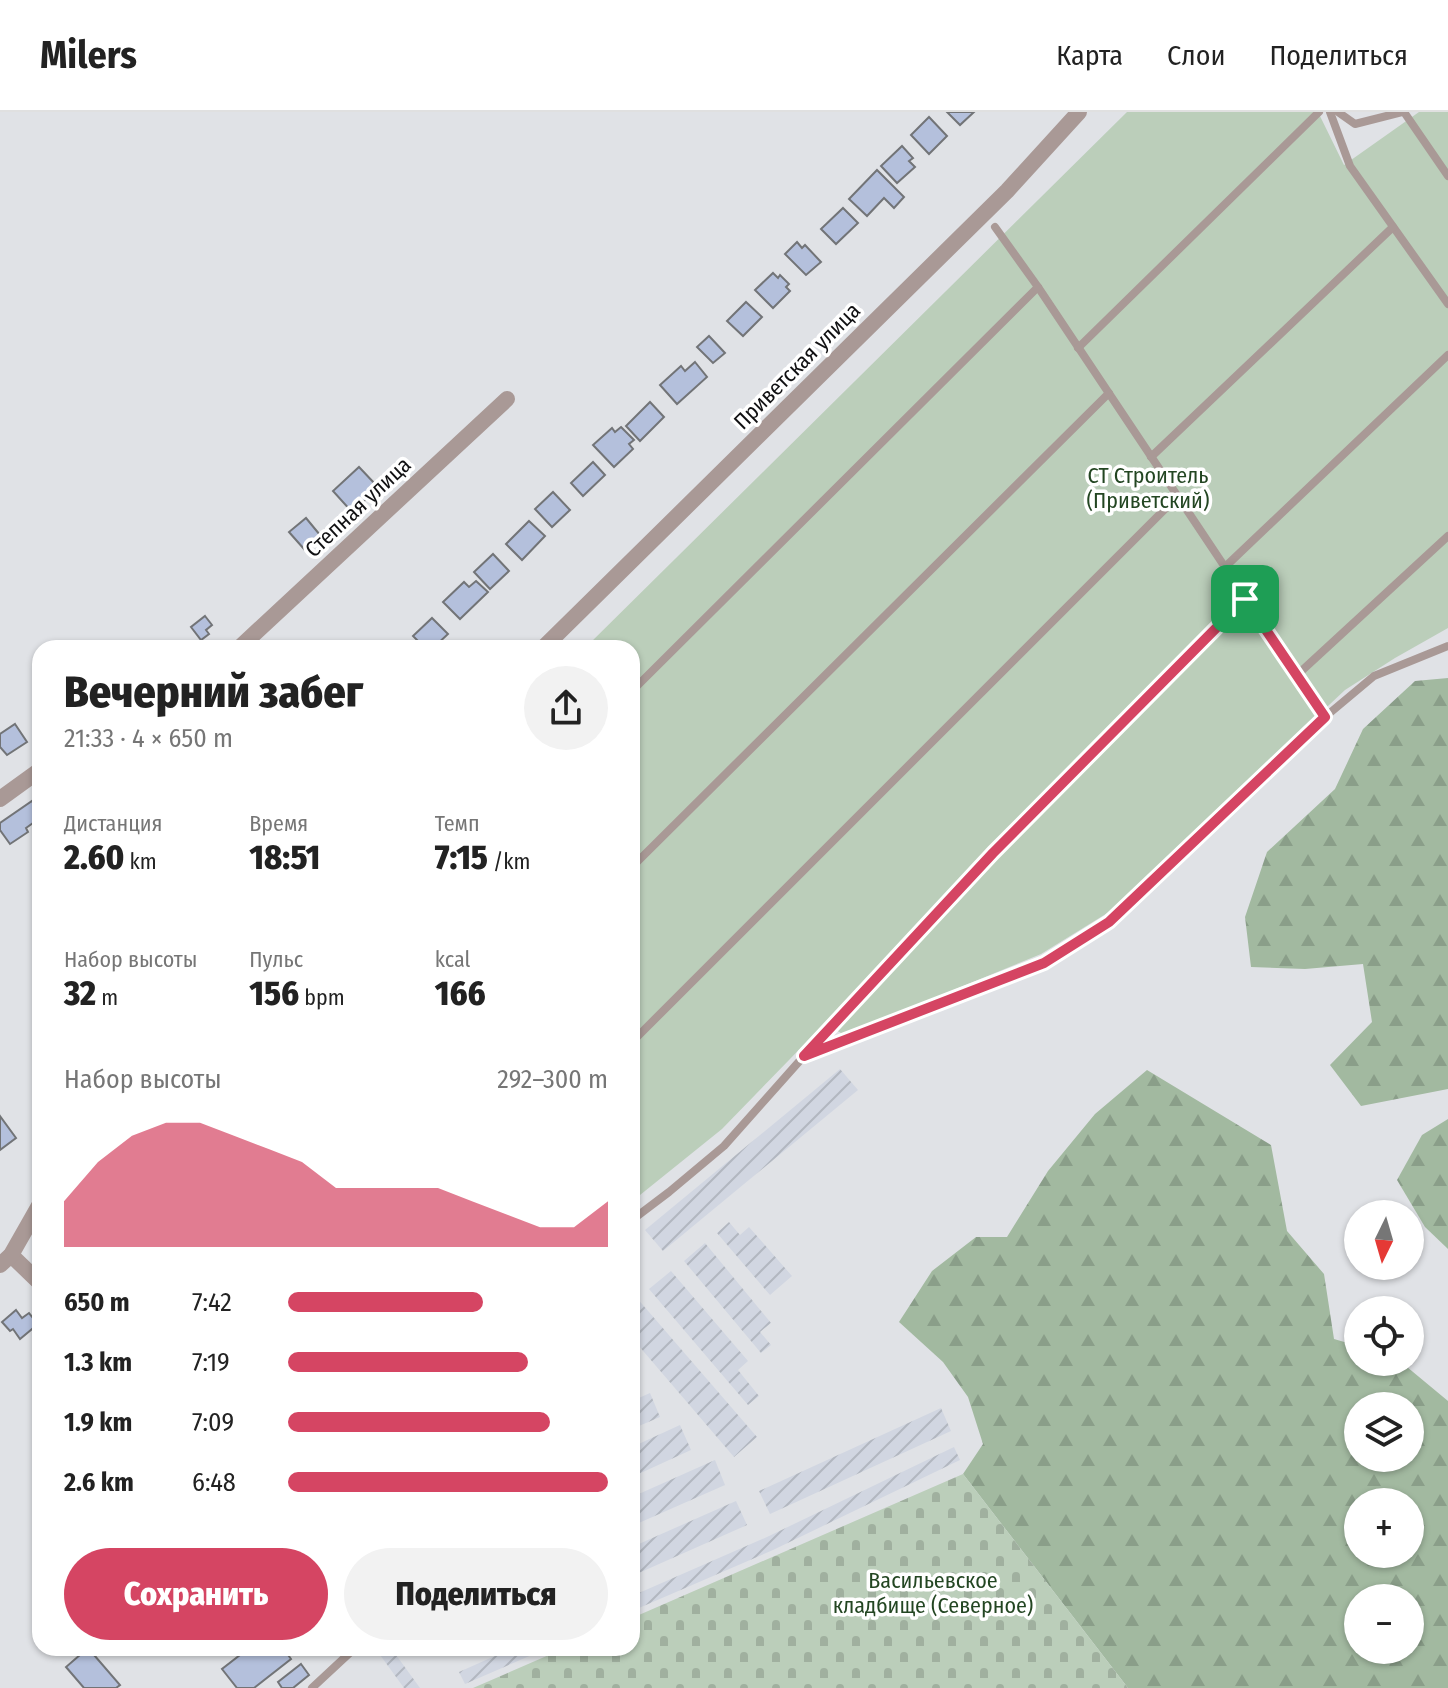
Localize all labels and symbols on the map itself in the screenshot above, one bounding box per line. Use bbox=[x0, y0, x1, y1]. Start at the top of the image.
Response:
street label: Приветская улица bbox=[728, 297, 866, 435]
street label: Степная улица bbox=[300, 451, 416, 563]
park label: СТ Строитель (Приветский) bbox=[1087, 462, 1209, 514]
pin bbox=[1211, 565, 1279, 633]
north arrow bbox=[1344, 1200, 1424, 1280]
park label: Васильевское кладбище (Северное) bbox=[833, 1567, 1033, 1619]

